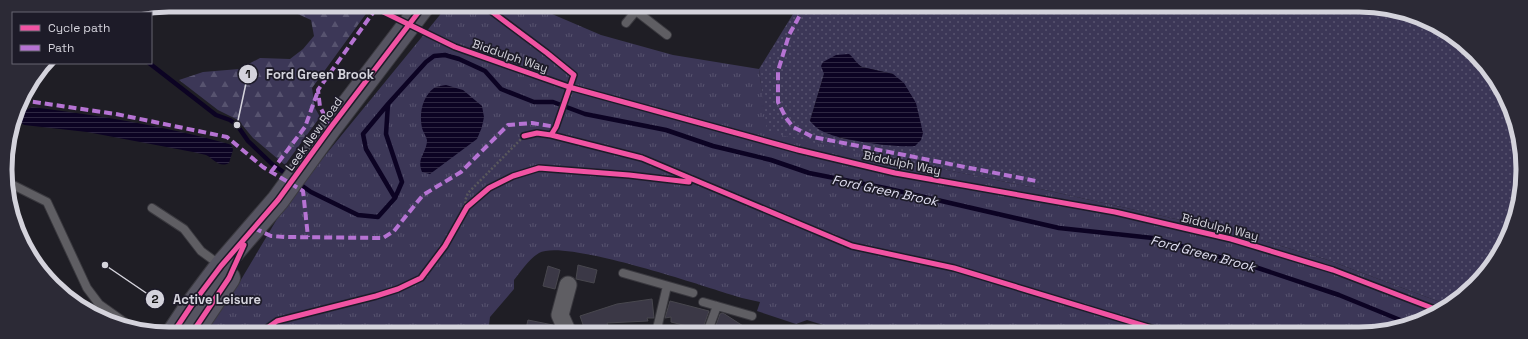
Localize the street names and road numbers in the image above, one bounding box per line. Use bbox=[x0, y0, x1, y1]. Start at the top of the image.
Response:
street label: Biddulph Way bbox=[470, 36, 550, 76]
street label: Leek New Road bbox=[282, 94, 346, 174]
street label: Biddulph Way bbox=[862, 147, 942, 179]
street label: Biddulph Way bbox=[1180, 210, 1260, 244]

